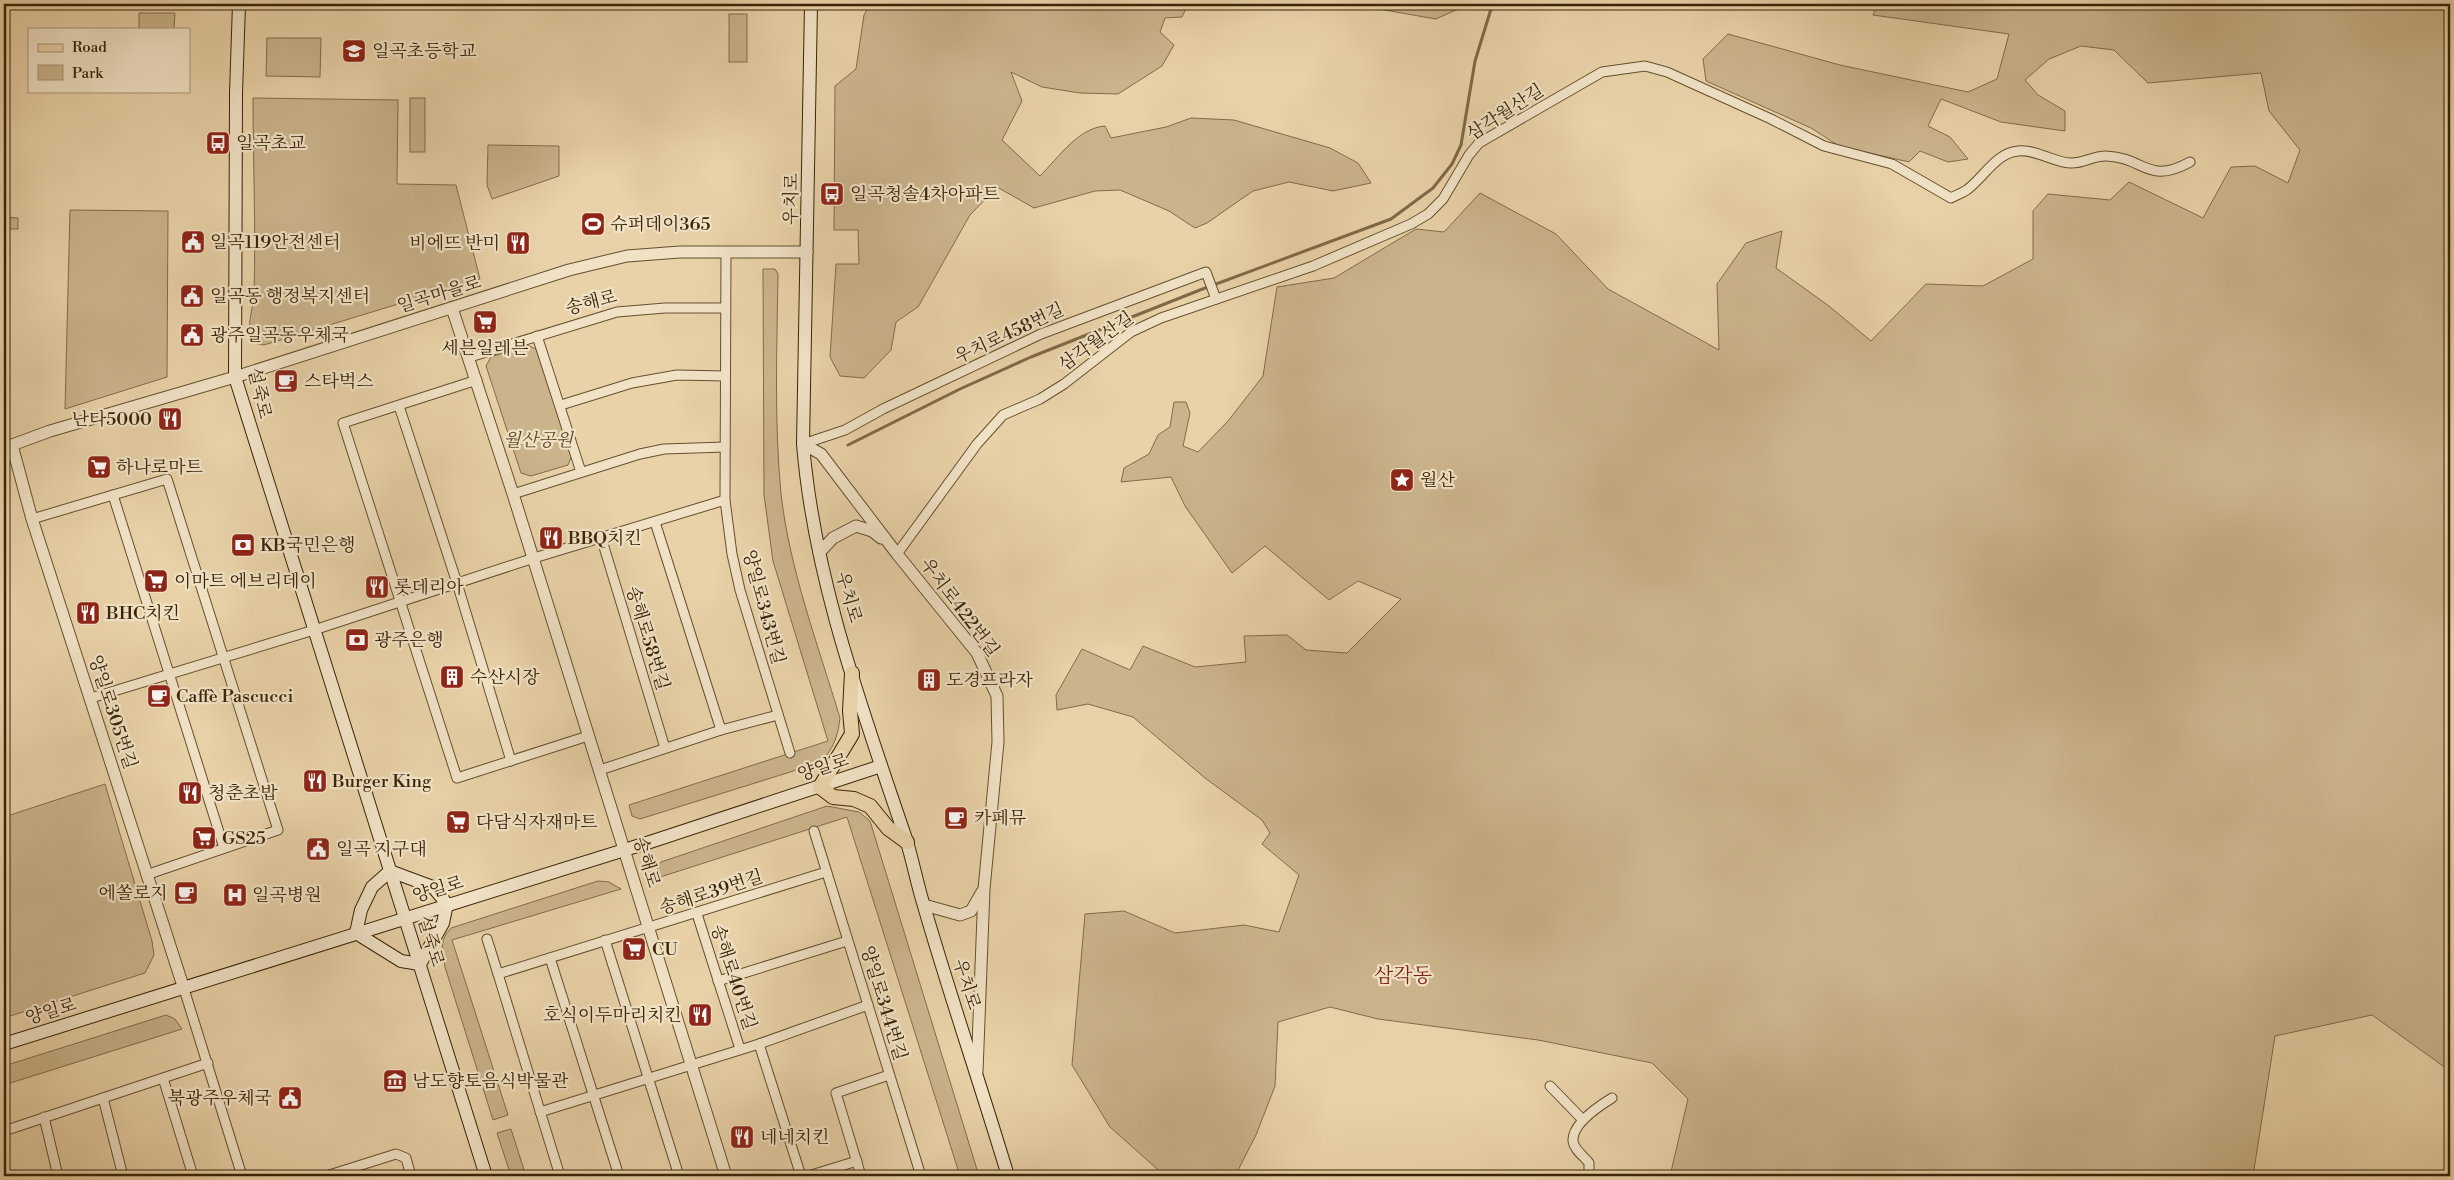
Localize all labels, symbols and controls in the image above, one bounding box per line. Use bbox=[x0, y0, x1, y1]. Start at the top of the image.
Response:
legend bbox=[28, 28, 190, 92]
text: Road bbox=[72, 38, 107, 57]
school or university icon: 일곡초등학교 bbox=[341, 38, 367, 64]
place label: 일곡초등학교 bbox=[372, 40, 477, 63]
text: Park bbox=[72, 64, 104, 83]
street label: 삼각월산길 bbox=[1463, 79, 1548, 146]
bus stop icon: 일곡초교 bbox=[205, 130, 231, 156]
place label: 일곡초교 bbox=[236, 132, 306, 155]
street label: 우치로 bbox=[780, 173, 803, 225]
bus stop icon: 일곡청솔4차아파트 bbox=[819, 181, 845, 207]
place label: 일곡청솔4차아파트 bbox=[850, 183, 1000, 206]
sports icon: 슈퍼데이365 bbox=[580, 211, 606, 237]
place label: 슈퍼데이365 bbox=[610, 213, 710, 236]
public building icon: 일곡119안전센터 bbox=[180, 229, 206, 255]
restaurant icon: 비에뜨 반미 bbox=[505, 230, 531, 256]
place label: 일곡119안전센터 bbox=[210, 231, 341, 254]
place label: 비에뜨 반미 bbox=[409, 232, 500, 255]
street label: 일곡마을로 bbox=[394, 271, 484, 318]
public building icon: 일곡동 행정복지센터 bbox=[179, 283, 205, 309]
place label: 일곡동 행정복지센터 bbox=[210, 285, 370, 308]
street label: 송해로 bbox=[563, 285, 619, 320]
street label: 우치로458번길 bbox=[951, 298, 1068, 369]
street label: 삼각월산길 bbox=[1054, 307, 1138, 376]
supermarket icon: 세븐일레븐 bbox=[472, 309, 498, 335]
public building icon: 광주일곡동우체국 bbox=[179, 322, 205, 348]
place label: 광주일곡동우체국 bbox=[210, 324, 349, 347]
place label: 세븐일레븐 bbox=[442, 337, 529, 360]
street label: 설죽로 bbox=[242, 365, 277, 421]
cafe icon: 스타벅스 bbox=[273, 368, 299, 394]
place label: 스타벅스 bbox=[304, 370, 374, 393]
restaurant icon: 난타5000 bbox=[157, 406, 183, 432]
place label: 난타5000 bbox=[72, 408, 152, 431]
park label: 월산공원 bbox=[503, 429, 574, 452]
supermarket icon: 하나로마트 bbox=[86, 454, 112, 480]
place label: 하나로마트 bbox=[116, 456, 204, 479]
place icon: 월산 bbox=[1389, 467, 1415, 493]
place label: 월산 bbox=[1420, 469, 1455, 492]
restaurant icon: BBQ치킨 bbox=[538, 525, 564, 551]
place label: BBQ치킨 bbox=[567, 527, 642, 550]
bank icon: KB국민은행 bbox=[230, 532, 256, 558]
place label: KB국민은행 bbox=[260, 534, 355, 557]
street label: 양일로343번길 bbox=[737, 547, 790, 667]
street label: 우치로422번길 bbox=[915, 553, 1004, 661]
supermarket icon: 이마트 에브리데이 bbox=[143, 568, 169, 594]
street label: 우치로 bbox=[830, 569, 867, 625]
place label: 이마트 에브리데이 bbox=[174, 570, 317, 593]
restaurant icon: 롯데리아 bbox=[364, 574, 390, 600]
place label: 롯데리아 bbox=[394, 576, 464, 599]
street label: 송해로58번길 bbox=[621, 583, 674, 693]
restaurant icon: BHC치킨 bbox=[75, 600, 101, 626]
place label: BHC치킨 bbox=[105, 602, 180, 625]
bank icon: 광주은행 bbox=[344, 627, 370, 653]
place label: 광주은행 bbox=[374, 629, 444, 652]
street label: 양일로305번길 bbox=[83, 652, 142, 772]
building icon: 수산시장 bbox=[439, 664, 465, 690]
place label: 수산시장 bbox=[470, 666, 540, 689]
building icon: 도경프라자 bbox=[916, 667, 942, 693]
place label: 도경프라자 bbox=[946, 669, 1034, 692]
cafe icon: Caffè Pascucci bbox=[146, 683, 172, 709]
place label: Caffè Pascucci bbox=[176, 685, 293, 708]
street label: 양일로 bbox=[795, 748, 852, 786]
restaurant icon: Burger King bbox=[302, 768, 328, 794]
place label: Burger King bbox=[331, 770, 432, 793]
restaurant icon: 청춘초밥 bbox=[177, 780, 203, 806]
place label: 청춘초밥 bbox=[208, 782, 278, 805]
cafe icon: 카페뮤 bbox=[943, 805, 969, 831]
place label: 카페뮤 bbox=[974, 807, 1027, 830]
supermarket icon: 다담식자재마트 bbox=[445, 809, 471, 835]
place label: 다담식자재마트 bbox=[476, 811, 598, 834]
supermarket icon: GS25 bbox=[191, 825, 217, 851]
place label: GS25 bbox=[222, 827, 266, 850]
street label: 송해로 bbox=[628, 834, 665, 890]
public building icon: 일곡 지구대 bbox=[305, 836, 331, 862]
place label: 일곡 지구대 bbox=[336, 838, 427, 861]
street label: 송해로39번길 bbox=[656, 865, 766, 920]
street label: 양일로 bbox=[410, 871, 466, 908]
cafe icon: 에쏠로지 bbox=[173, 880, 199, 906]
place label: 에쏠로지 bbox=[98, 882, 168, 905]
hospital icon: 일곡병원 bbox=[222, 882, 248, 908]
place label: 일곡병원 bbox=[252, 884, 322, 907]
street label: 설죽로 bbox=[412, 913, 449, 969]
street label: 송해로40번길 bbox=[706, 921, 761, 1033]
supermarket icon: CU bbox=[621, 936, 647, 962]
place label: CU bbox=[652, 938, 678, 961]
street label: 양일로344번길 bbox=[855, 943, 912, 1063]
street label: 우치로 bbox=[948, 956, 986, 1013]
district label: 삼각동 bbox=[1374, 964, 1432, 989]
street label: 양일로 bbox=[23, 993, 79, 1030]
restaurant icon: 호식이두마리치킨 bbox=[687, 1002, 713, 1028]
place label: 호식이두마리치킨 bbox=[543, 1004, 682, 1027]
museum icon: 남도향토음식박물관 bbox=[382, 1068, 408, 1094]
place label: 남도향토음식박물관 bbox=[412, 1070, 569, 1093]
public building icon: 북광주우체국 bbox=[277, 1085, 303, 1111]
place label: 북광주우체국 bbox=[168, 1087, 272, 1110]
restaurant icon: 네네치킨 bbox=[729, 1124, 755, 1150]
place label: 네네치킨 bbox=[760, 1126, 830, 1149]

